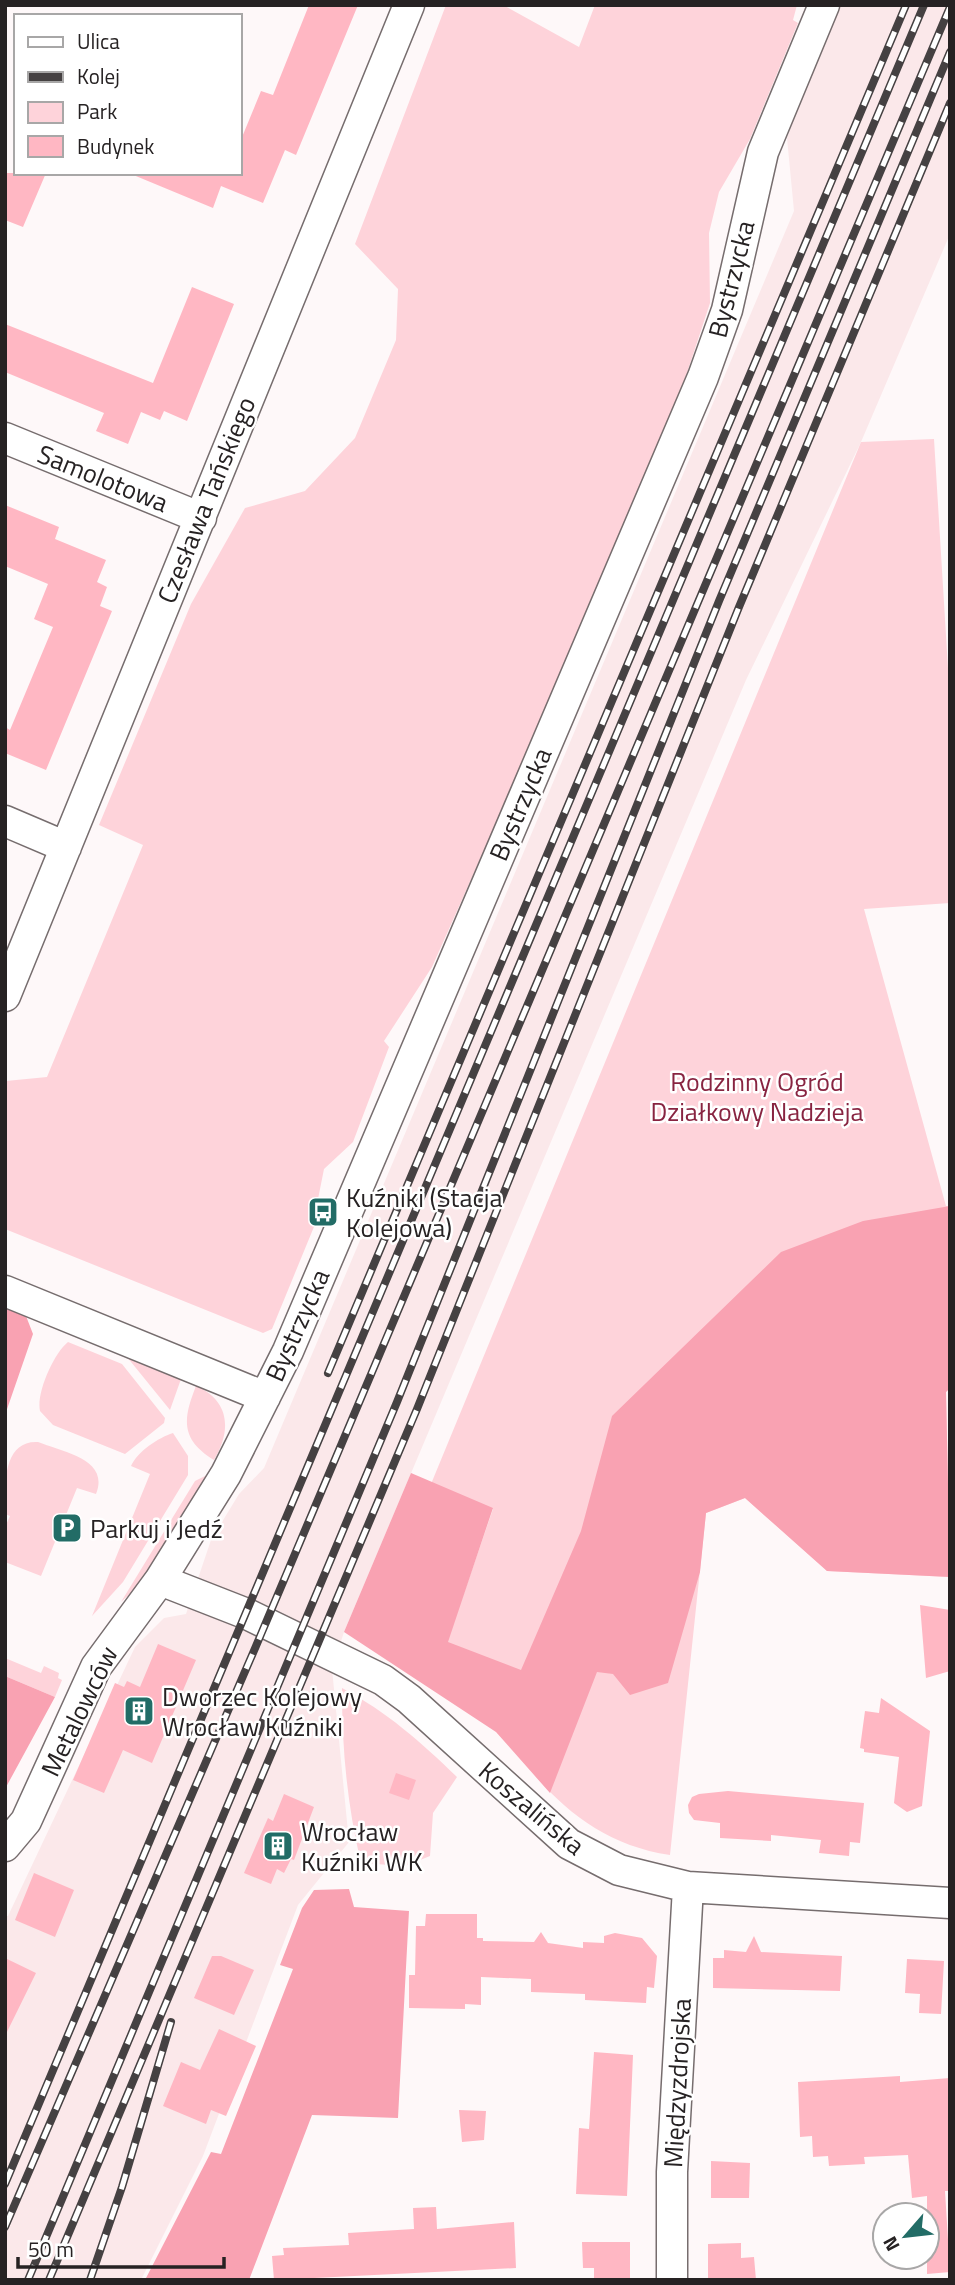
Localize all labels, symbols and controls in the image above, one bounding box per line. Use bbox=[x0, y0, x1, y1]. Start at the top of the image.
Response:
legend bbox=[14, 14, 242, 175]
text: Ulica bbox=[77, 25, 120, 57]
text: Kolej bbox=[77, 60, 120, 92]
text: Park bbox=[77, 95, 117, 127]
text: Budynek bbox=[77, 130, 154, 162]
street label: Bystrzycka bbox=[698, 216, 764, 342]
street label: Czesława Tańskiego bbox=[147, 391, 265, 609]
street label: Samolotowa bbox=[32, 434, 174, 522]
street label: Bystrzycka bbox=[479, 741, 561, 867]
park label: Rodzinny Ogród Działkowy Nadzieja bbox=[651, 1062, 863, 1131]
place label: Kuźniki (Stacja Kolejowa) bbox=[346, 1178, 503, 1247]
bus stop icon: Kuźniki (Stacja Kolejowa) bbox=[306, 1195, 340, 1229]
street label: Bystrzycka bbox=[255, 1263, 339, 1387]
place label: Parkuj i Jedź bbox=[90, 1509, 223, 1548]
parking icon: Parkuj i Jedź bbox=[50, 1511, 84, 1545]
street label: Metalowców bbox=[31, 1639, 127, 1783]
place label: Dworzec Kolejowy Wrocław Kuźniki bbox=[162, 1677, 362, 1746]
building icon: Dworzec Kolejowy Wrocław Kuźniki bbox=[122, 1694, 156, 1728]
street label: Koszalińska bbox=[470, 1752, 594, 1864]
place label: Wrocław Kuźniki WK bbox=[301, 1812, 423, 1881]
building icon: Wrocław Kuźniki WK bbox=[261, 1829, 295, 1863]
street label: Międzyzdrojska bbox=[653, 1997, 701, 2169]
north arrow bbox=[871, 2201, 941, 2271]
scale bar bbox=[18, 2226, 224, 2270]
text: N bbox=[875, 2232, 906, 2257]
text: 50 m bbox=[28, 2233, 74, 2265]

